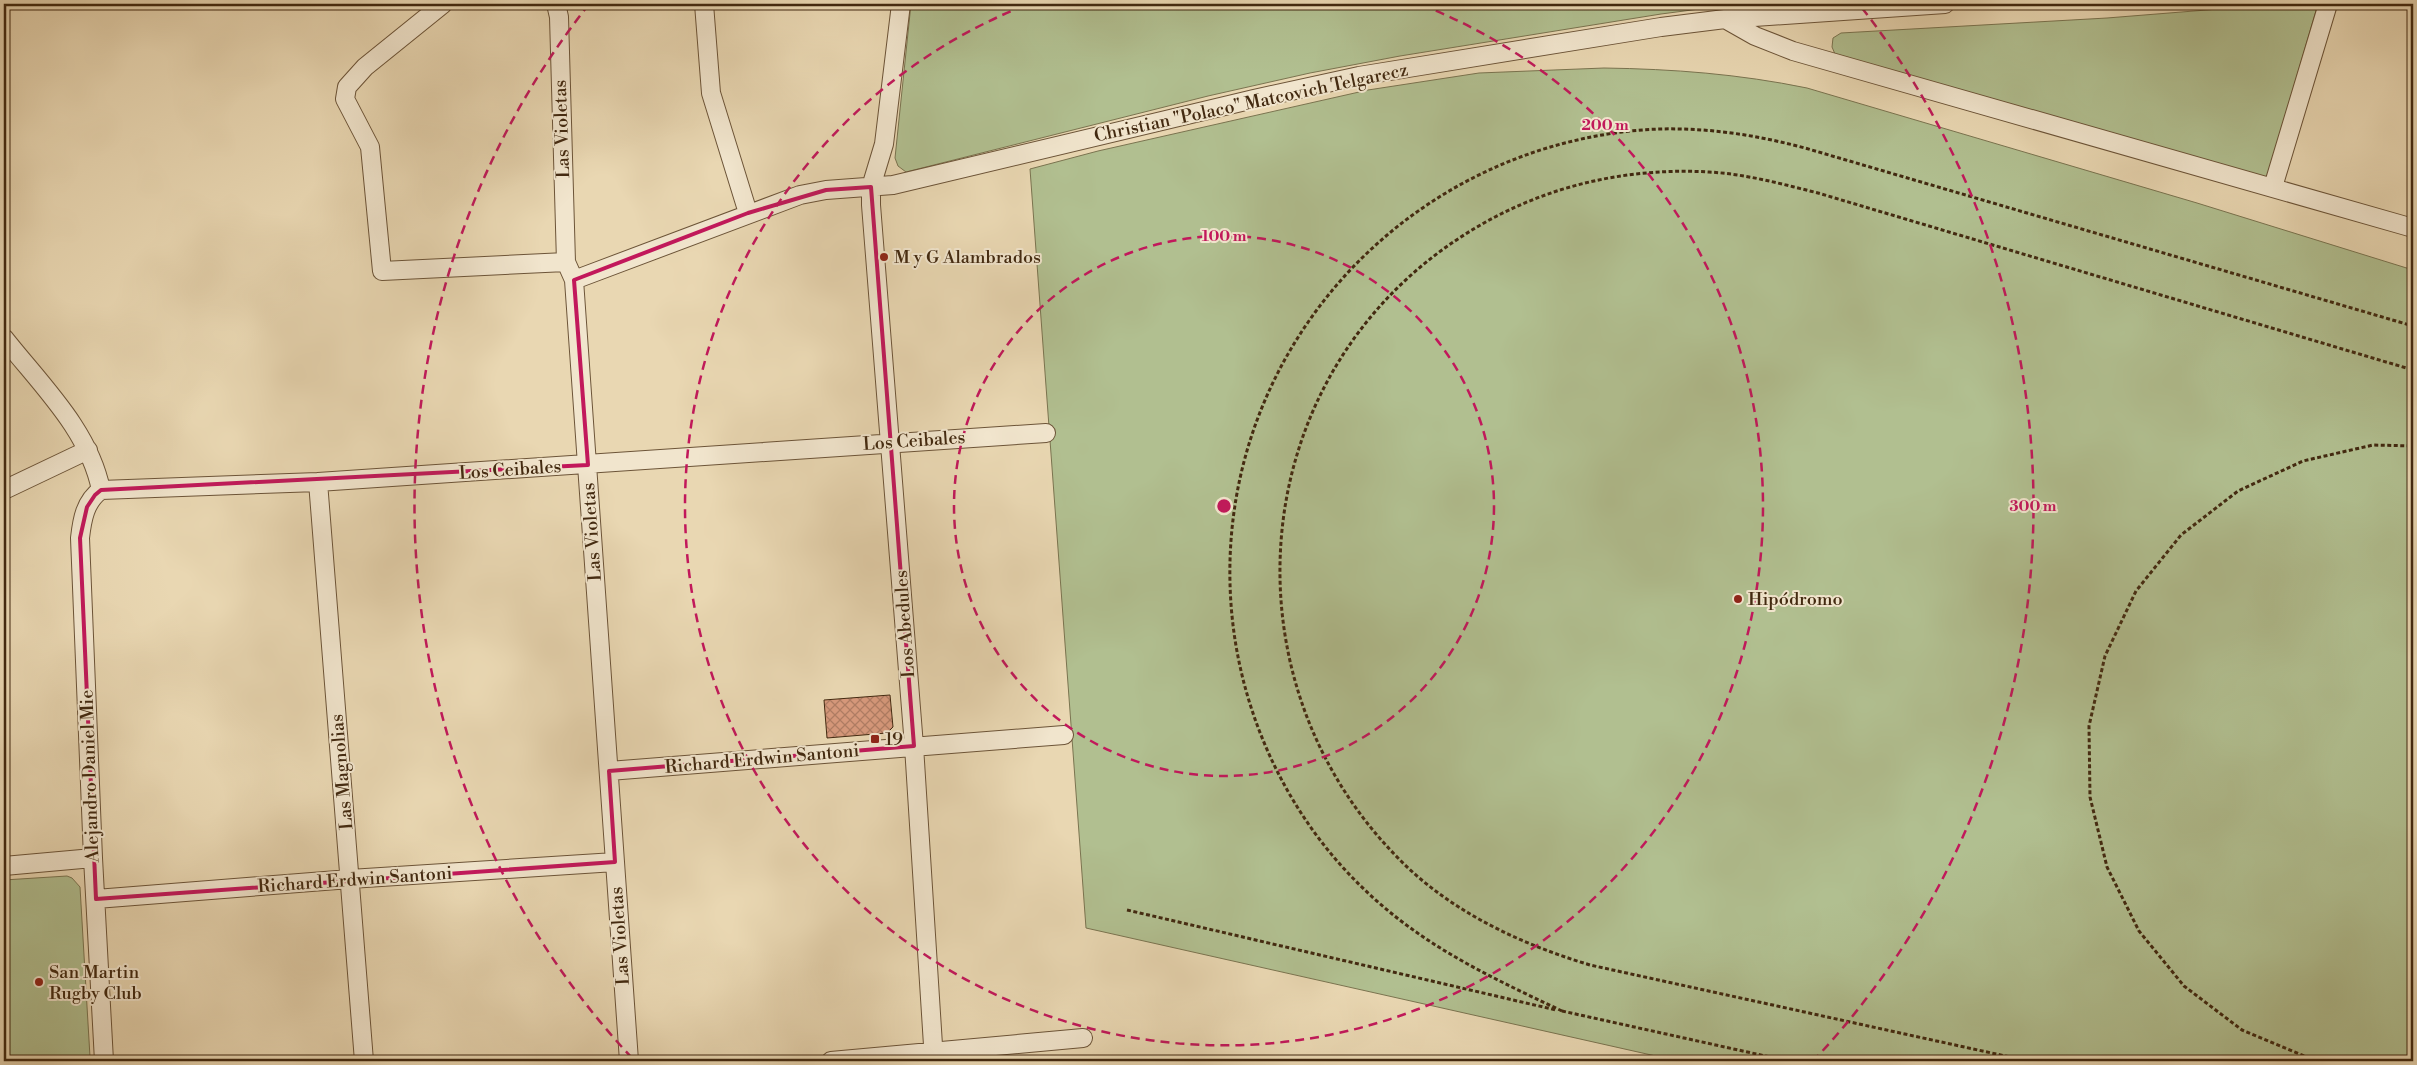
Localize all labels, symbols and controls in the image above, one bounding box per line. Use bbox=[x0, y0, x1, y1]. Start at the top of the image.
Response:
street label: Christian "Polaco" Matcovich Telgarecz bbox=[1092, 58, 1410, 148]
street label: Las Violetas bbox=[549, 79, 575, 179]
text: 200 m bbox=[1581, 116, 1629, 135]
text: 100 m bbox=[1202, 227, 1247, 246]
place label: M y G Alambrados bbox=[894, 246, 1041, 269]
marker: M y G Alambrados bbox=[878, 251, 890, 263]
street label: Los Ceibales bbox=[862, 426, 966, 456]
street label: Los Ceibales bbox=[458, 455, 562, 485]
street label: Las Violetas bbox=[577, 482, 607, 582]
centre of rings bbox=[1215, 497, 1233, 515]
text: 300 m bbox=[2010, 497, 2057, 516]
street label: Los Abedules bbox=[890, 569, 920, 679]
place label: Hipódromo bbox=[1748, 588, 1843, 611]
marker: Hipódromo bbox=[1732, 593, 1744, 605]
street label: Alejandro Daniel Mie bbox=[75, 689, 105, 864]
street label: Las Magnolias bbox=[325, 713, 359, 831]
place label: 19 bbox=[885, 728, 903, 751]
marker: 19 bbox=[869, 733, 881, 745]
street label: Richard Erdwin Santoni bbox=[664, 739, 860, 779]
street label: Richard Erdwin Santoni bbox=[257, 862, 453, 898]
street label: Las Violetas bbox=[605, 886, 635, 986]
place label: San Martin Rugby Club bbox=[49, 961, 142, 1005]
marker: San Martin Rugby Club bbox=[33, 976, 45, 988]

